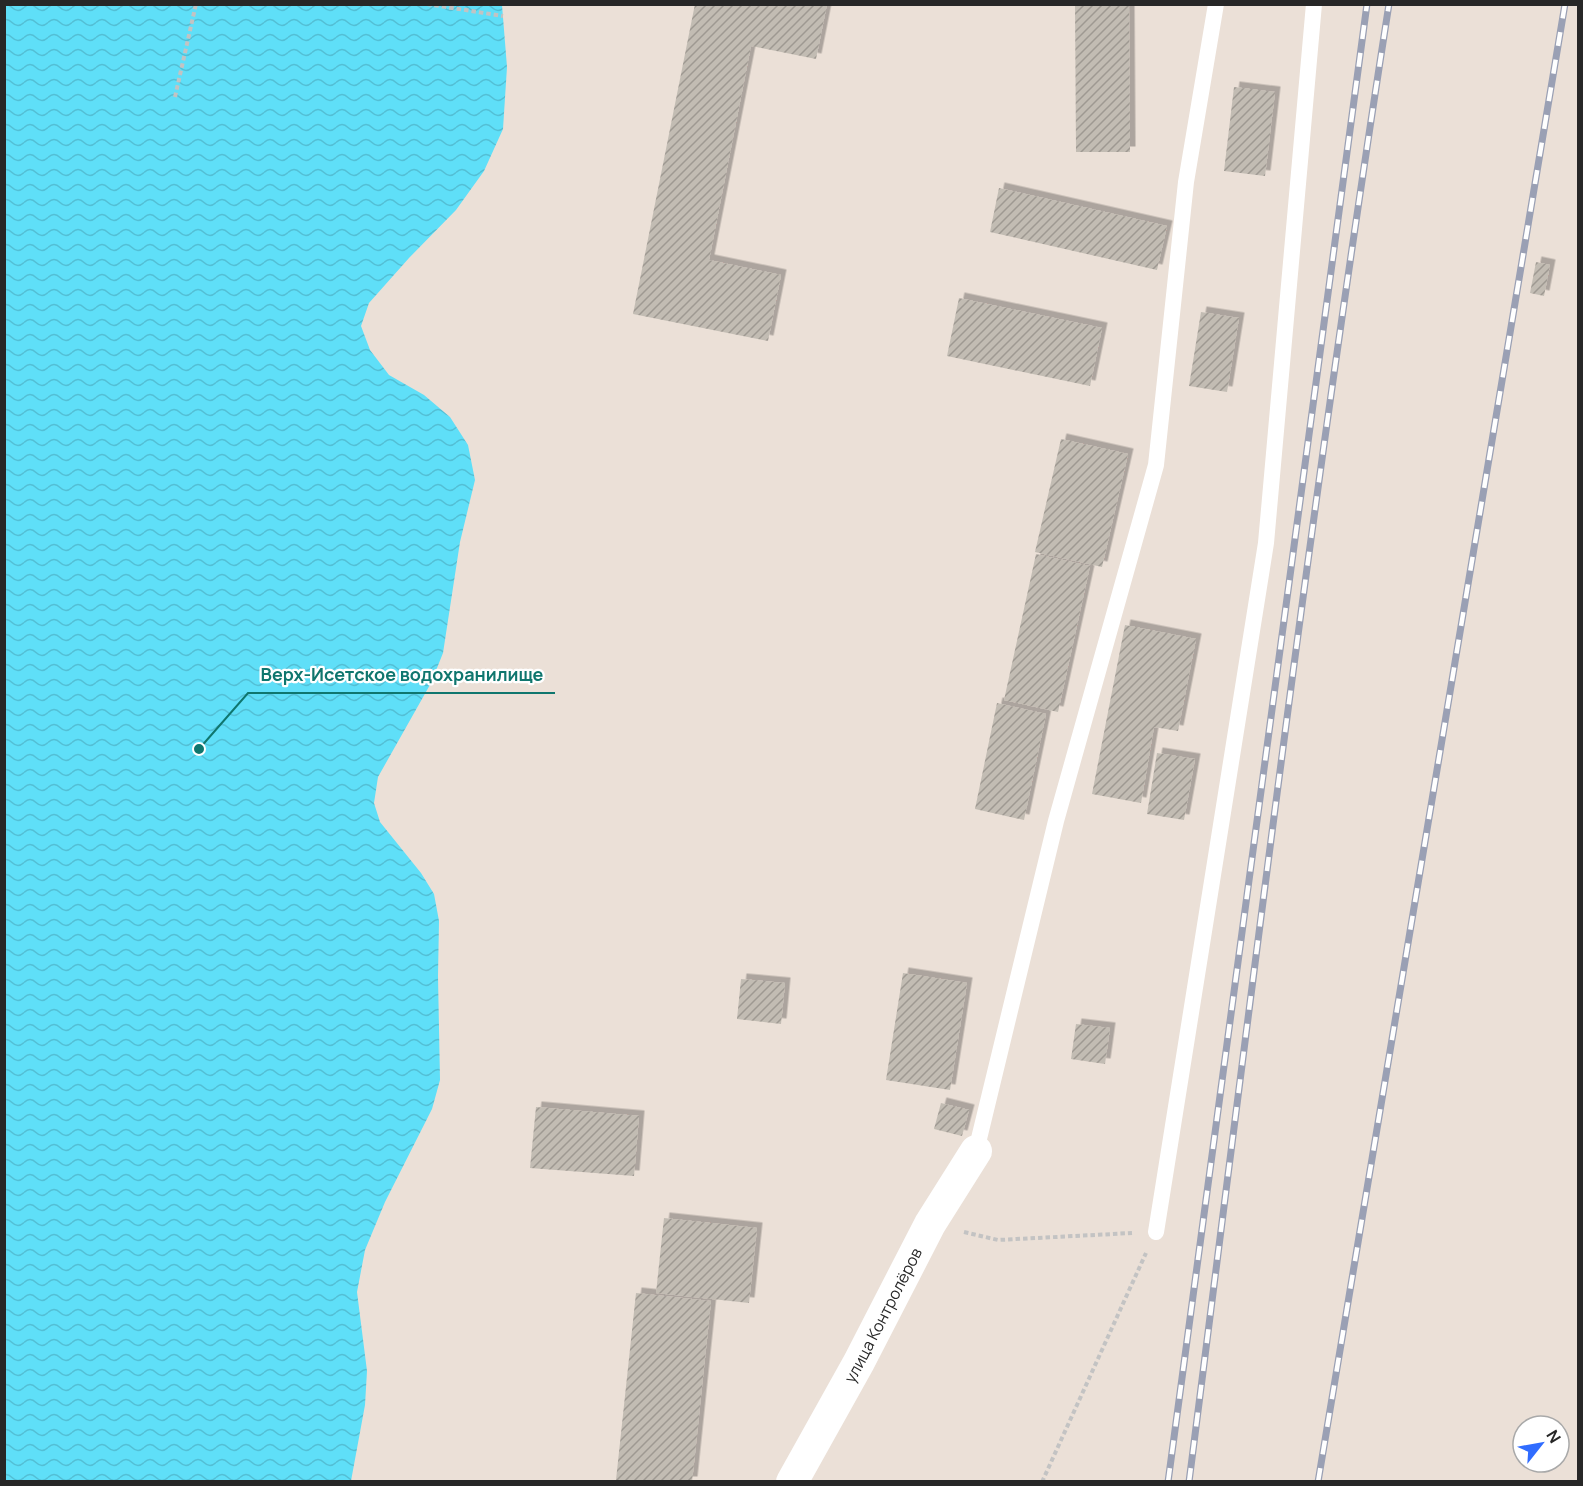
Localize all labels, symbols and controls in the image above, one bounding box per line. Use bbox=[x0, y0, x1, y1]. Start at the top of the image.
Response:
callout: Верх-Исетское водохранилище bbox=[248, 657, 555, 693]
text: Верх-Исетское водохранилище bbox=[261, 662, 544, 686]
street label: улица Контролёров bbox=[839, 1243, 927, 1387]
north arrow bbox=[1511, 1414, 1571, 1474]
text: N bbox=[1541, 1426, 1566, 1447]

